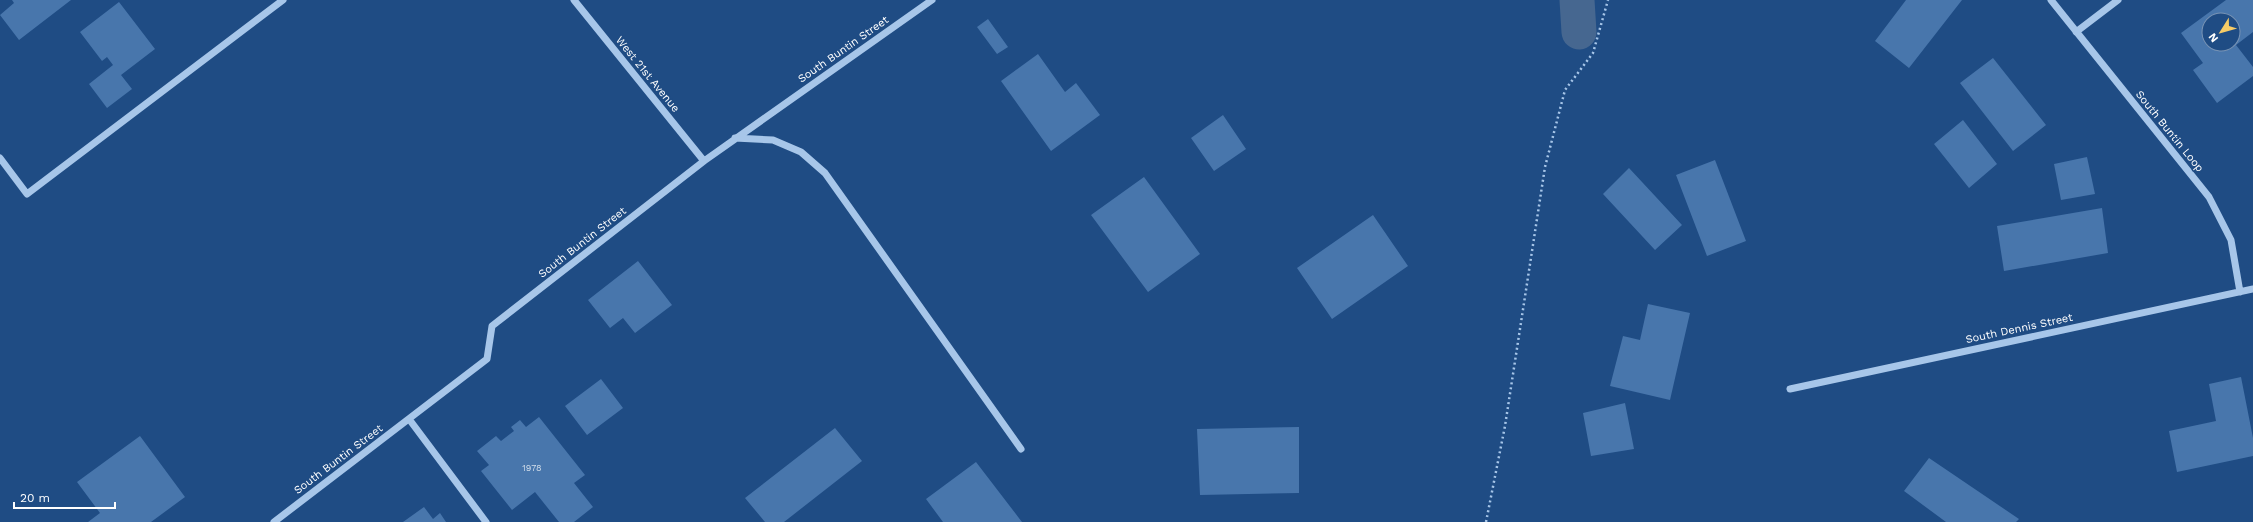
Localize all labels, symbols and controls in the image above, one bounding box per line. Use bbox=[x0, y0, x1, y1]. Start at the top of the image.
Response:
north arrow bbox=[2201, 12, 2241, 52]
street label: South Buntin Street bbox=[796, 13, 891, 86]
text: N bbox=[2206, 31, 2221, 45]
street label: West 21st Avenue bbox=[613, 34, 682, 115]
street label: South Buntin Loop bbox=[2133, 88, 2206, 175]
street label: South Buntin Street bbox=[536, 204, 629, 281]
street label: South Dennis Street bbox=[1964, 311, 2074, 346]
street label: South Buntin Street bbox=[291, 422, 385, 497]
house number: 1978 bbox=[522, 463, 542, 473]
scale bar bbox=[14, 484, 115, 510]
text: 20 m bbox=[20, 491, 50, 505]

